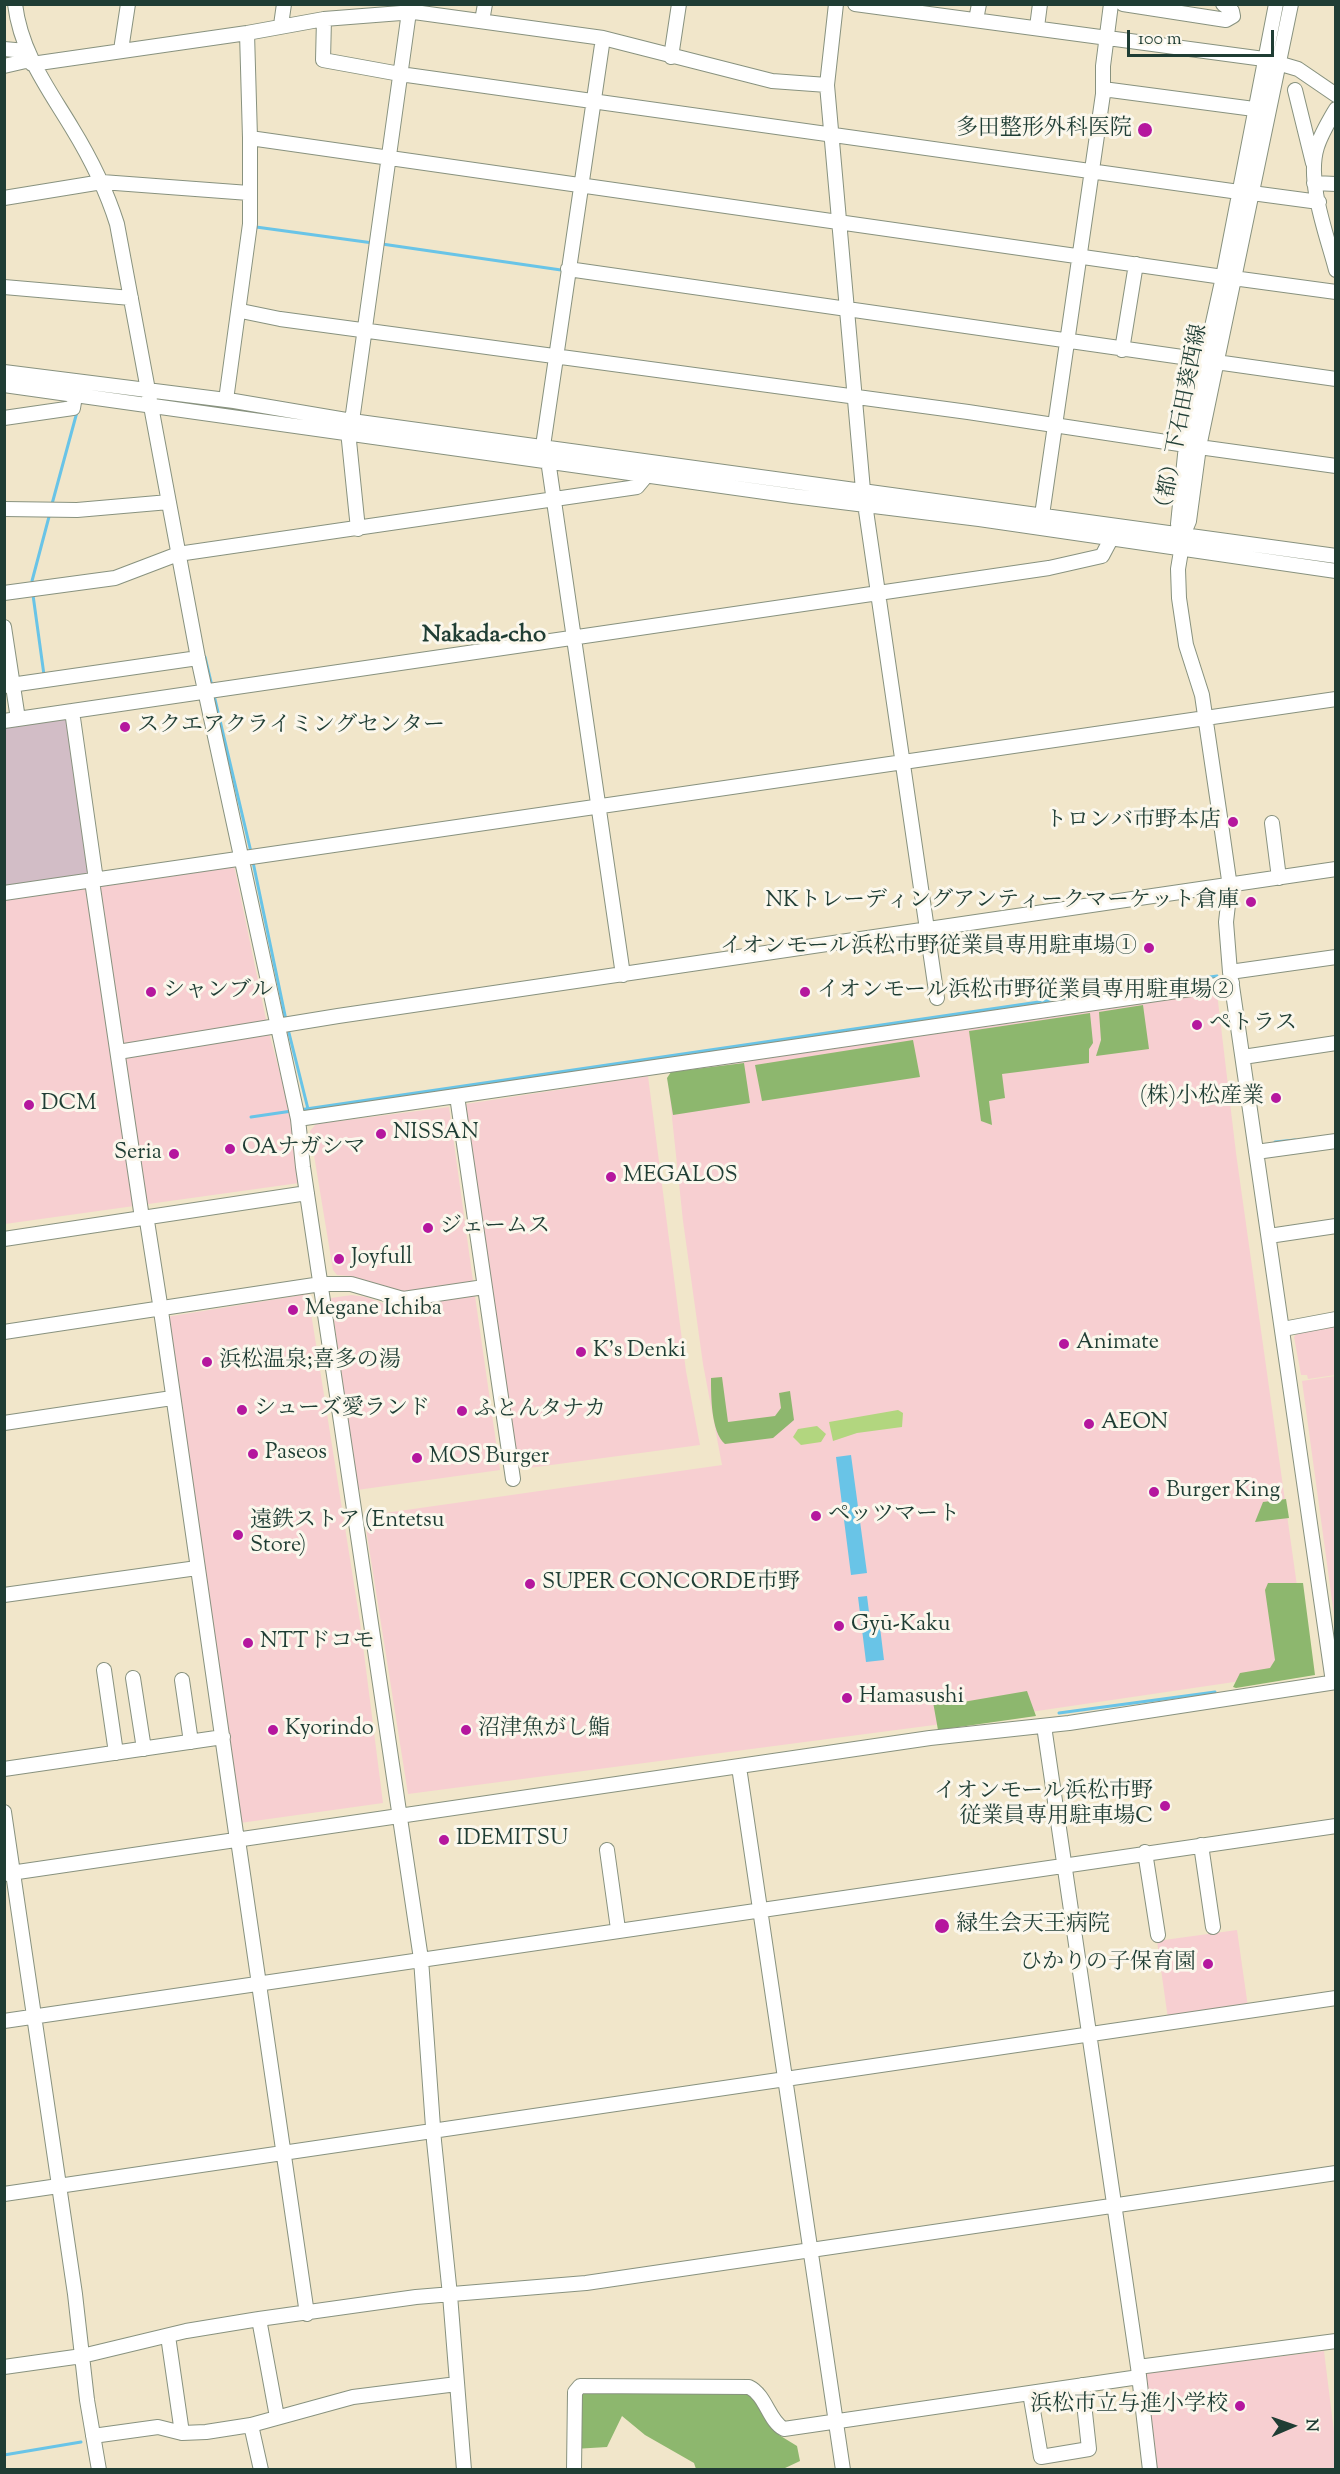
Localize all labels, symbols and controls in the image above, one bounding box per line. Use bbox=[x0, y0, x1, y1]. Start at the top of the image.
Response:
scale bar bbox=[1130, 18, 1277, 56]
text: 100 m bbox=[1138, 27, 1182, 53]
place label: 多田整形外科医院 bbox=[956, 117, 1132, 143]
marker: 多田整形外科医院 bbox=[1136, 121, 1154, 139]
street label: （都）下石田葵西線 bbox=[1151, 322, 1215, 522]
district label: Nakada-cho bbox=[422, 623, 546, 651]
place label: スクエアクライミングセンター bbox=[137, 714, 445, 740]
marker: スクエアクライミングセンター bbox=[118, 720, 132, 734]
place label: トロンバ市野本店 bbox=[1045, 809, 1221, 835]
marker: トロンバ市野本店 bbox=[1226, 815, 1240, 829]
place label: NKトレーディングアンティークマーケット倉庫 bbox=[766, 889, 1239, 915]
marker: NKトレーディングアンティークマーケット倉庫 bbox=[1244, 895, 1258, 909]
place label: イオンモール浜松市野従業員専用駐車場① bbox=[720, 935, 1137, 961]
marker: イオンモール浜松市野従業員専用駐車場① bbox=[1142, 941, 1156, 955]
place label: シャンブル bbox=[163, 979, 273, 1005]
place label: イオンモール浜松市野従業員専用駐車場② bbox=[817, 979, 1234, 1005]
marker: シャンブル bbox=[144, 985, 158, 999]
marker: イオンモール浜松市野従業員専用駐車場② bbox=[798, 985, 812, 999]
place label: ペトラス bbox=[1209, 1012, 1297, 1038]
marker: ペトラス bbox=[1190, 1018, 1204, 1032]
place label: (株)小松産業 bbox=[1140, 1085, 1264, 1111]
marker: (株)小松産業 bbox=[1269, 1091, 1283, 1105]
place label: DCM bbox=[41, 1092, 96, 1118]
marker: DCM bbox=[22, 1098, 36, 1112]
place label: NISSAN bbox=[393, 1121, 479, 1147]
marker: NISSAN bbox=[374, 1127, 388, 1141]
place label: OAナガシマ bbox=[242, 1136, 366, 1162]
place label: Seria bbox=[114, 1141, 162, 1167]
marker: OAナガシマ bbox=[223, 1142, 237, 1156]
marker: Seria bbox=[167, 1147, 181, 1161]
place label: MEGALOS bbox=[623, 1164, 738, 1190]
marker: MEGALOS bbox=[604, 1170, 618, 1184]
place label: ジェームス bbox=[440, 1215, 550, 1241]
marker: ジェームス bbox=[421, 1221, 435, 1235]
place label: Joyfull bbox=[351, 1246, 412, 1272]
marker: Joyfull bbox=[332, 1252, 346, 1266]
place label: Megane Ichiba bbox=[305, 1297, 442, 1323]
marker: Megane Ichiba bbox=[286, 1303, 300, 1317]
place label: Animate bbox=[1076, 1331, 1159, 1357]
marker: Animate bbox=[1057, 1337, 1071, 1351]
place label: K's Denki bbox=[593, 1339, 686, 1365]
marker: K's Denki bbox=[574, 1345, 588, 1359]
place label: 浜松温泉;喜多の湯 bbox=[219, 1349, 401, 1375]
marker: 浜松温泉;喜多の湯 bbox=[200, 1355, 214, 1369]
place label: シューズ愛ランド bbox=[254, 1397, 430, 1423]
place label: ふとんタナカ bbox=[474, 1398, 606, 1424]
marker: シューズ愛ランド bbox=[235, 1403, 249, 1417]
marker: ふとんタナカ bbox=[455, 1404, 469, 1418]
place label: AEON bbox=[1101, 1411, 1168, 1437]
marker: AEON bbox=[1082, 1417, 1096, 1431]
place label: Paseos bbox=[265, 1441, 327, 1467]
place label: MOS Burger bbox=[429, 1445, 549, 1471]
marker: Paseos bbox=[246, 1447, 260, 1461]
marker: MOS Burger bbox=[410, 1451, 424, 1465]
place label: Burger King bbox=[1166, 1479, 1280, 1505]
marker: Burger King bbox=[1147, 1485, 1161, 1499]
place label: ペッツマート bbox=[828, 1503, 960, 1529]
place label: 遠鉄ストア (Entetsu Store) bbox=[250, 1509, 444, 1560]
marker: ペッツマート bbox=[809, 1509, 823, 1523]
marker: 遠鉄ストア (Entetsu Store) bbox=[231, 1528, 245, 1542]
place label: SUPER CONCORDE市野 bbox=[542, 1571, 800, 1597]
marker: SUPER CONCORDE市野 bbox=[523, 1577, 537, 1591]
place label: Gyū-Kaku bbox=[851, 1613, 950, 1639]
marker: Gyū-Kaku bbox=[832, 1619, 846, 1633]
place label: NTTドコモ bbox=[260, 1630, 374, 1656]
marker: NTTドコモ bbox=[241, 1636, 255, 1650]
place label: Hamasushi bbox=[859, 1685, 964, 1711]
marker: Hamasushi bbox=[840, 1691, 854, 1705]
place label: Kyorindo bbox=[285, 1717, 374, 1743]
place label: 沼津魚がし鮨 bbox=[478, 1717, 610, 1743]
marker: Kyorindo bbox=[266, 1723, 280, 1737]
marker: 沼津魚がし鮨 bbox=[459, 1723, 473, 1737]
place label: イオンモール浜松市野 従業員専用駐車場C bbox=[934, 1780, 1153, 1832]
marker: イオンモール浜松市野 従業員専用駐車場C bbox=[1158, 1799, 1172, 1813]
place label: IDEMITSU bbox=[456, 1827, 568, 1853]
marker: IDEMITSU bbox=[437, 1833, 451, 1847]
place label: 緑生会天王病院 bbox=[956, 1913, 1110, 1939]
marker: 緑生会天王病院 bbox=[933, 1917, 951, 1935]
place label: ひかりの子保育園 bbox=[1020, 1951, 1196, 1977]
marker: ひかりの子保育園 bbox=[1201, 1957, 1215, 1971]
place label: 浜松市立与進小学校 bbox=[1030, 2393, 1228, 2419]
north arrow bbox=[1262, 2396, 1322, 2456]
marker: 浜松市立与進小学校 bbox=[1233, 2399, 1247, 2413]
text: N bbox=[1299, 2419, 1322, 2432]

